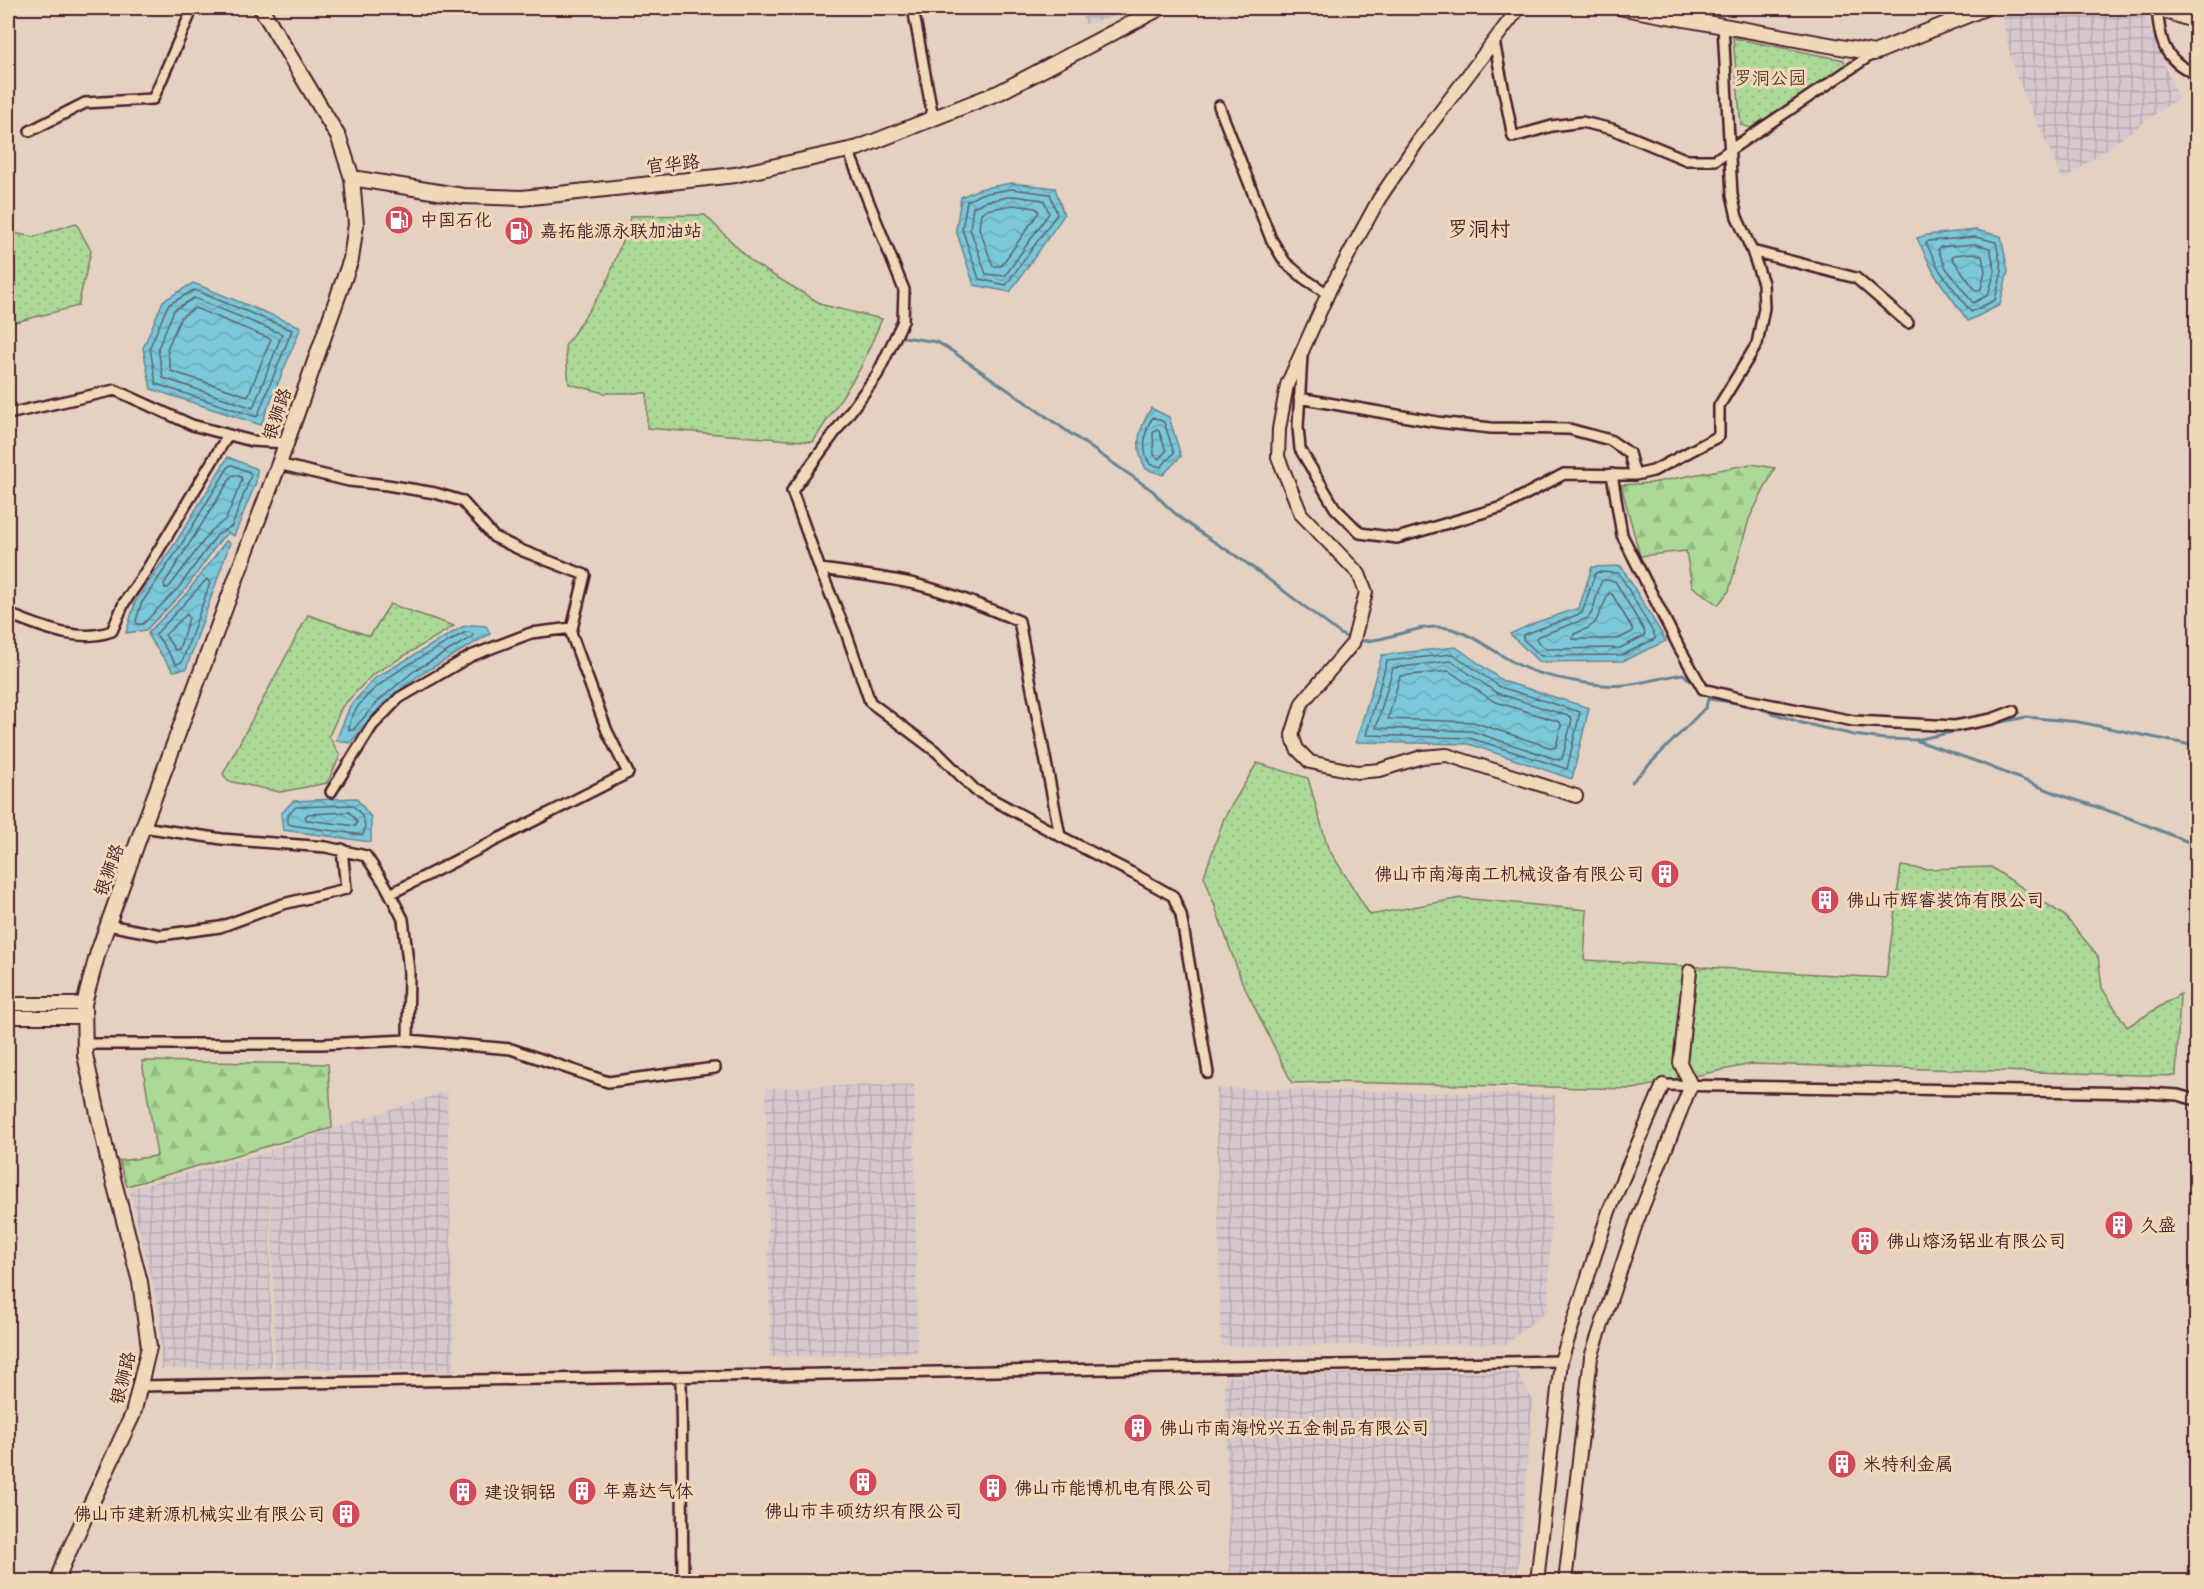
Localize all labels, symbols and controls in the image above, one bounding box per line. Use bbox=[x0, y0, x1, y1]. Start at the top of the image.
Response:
park label: 罗洞公园 bbox=[1734, 62, 1806, 94]
street label: 官华路 bbox=[644, 145, 702, 183]
fuel station icon: 中国石化 bbox=[383, 204, 415, 236]
place label: 中国石化 bbox=[420, 204, 492, 236]
district label: 罗洞村 bbox=[1448, 210, 1511, 248]
fuel station icon: 嘉拓能源永联加油站 bbox=[503, 215, 535, 247]
place label: 嘉拓能源永联加油站 bbox=[540, 215, 702, 247]
street label: 银狮路 bbox=[253, 383, 301, 445]
street label: 银狮路 bbox=[85, 839, 133, 901]
place label: 佛山市南海南工机械设备有限公司 bbox=[1374, 858, 1644, 890]
building icon: 佛山市南海南工机械设备有限公司 bbox=[1649, 858, 1681, 890]
building icon: 佛山市辉睿装饰有限公司 bbox=[1809, 884, 1841, 916]
place label: 佛山市辉睿装饰有限公司 bbox=[1846, 884, 2044, 916]
building icon: 久盛 bbox=[2103, 1209, 2135, 1241]
place label: 久盛 bbox=[2140, 1209, 2176, 1241]
building icon: 佛山熔汤铝业有限公司 bbox=[1849, 1225, 1881, 1257]
place label: 佛山熔汤铝业有限公司 bbox=[1886, 1225, 2066, 1257]
street label: 银狮路 bbox=[101, 1348, 145, 1408]
building icon: 佛山市南海悦兴五金制品有限公司 bbox=[1122, 1412, 1154, 1444]
place label: 佛山市南海悦兴五金制品有限公司 bbox=[1159, 1412, 1429, 1444]
building icon: 米特利金属 bbox=[1826, 1448, 1858, 1480]
place label: 米特利金属 bbox=[1863, 1448, 1953, 1480]
building icon: 佛山市丰硕纺织有限公司 bbox=[847, 1466, 879, 1498]
building icon: 佛山市能博机电有限公司 bbox=[977, 1472, 1009, 1504]
place label: 佛山市能博机电有限公司 bbox=[1014, 1472, 1212, 1504]
building icon: 年嘉达气体 bbox=[566, 1475, 598, 1507]
place label: 年嘉达气体 bbox=[603, 1475, 693, 1507]
building icon: 建设铜铝 bbox=[447, 1476, 479, 1508]
place label: 建设铜铝 bbox=[484, 1476, 556, 1508]
place label: 佛山市丰硕纺织有限公司 bbox=[764, 1495, 962, 1527]
place label: 佛山市建新源机械实业有限公司 bbox=[73, 1498, 325, 1530]
building icon: 佛山市建新源机械实业有限公司 bbox=[330, 1498, 362, 1530]

